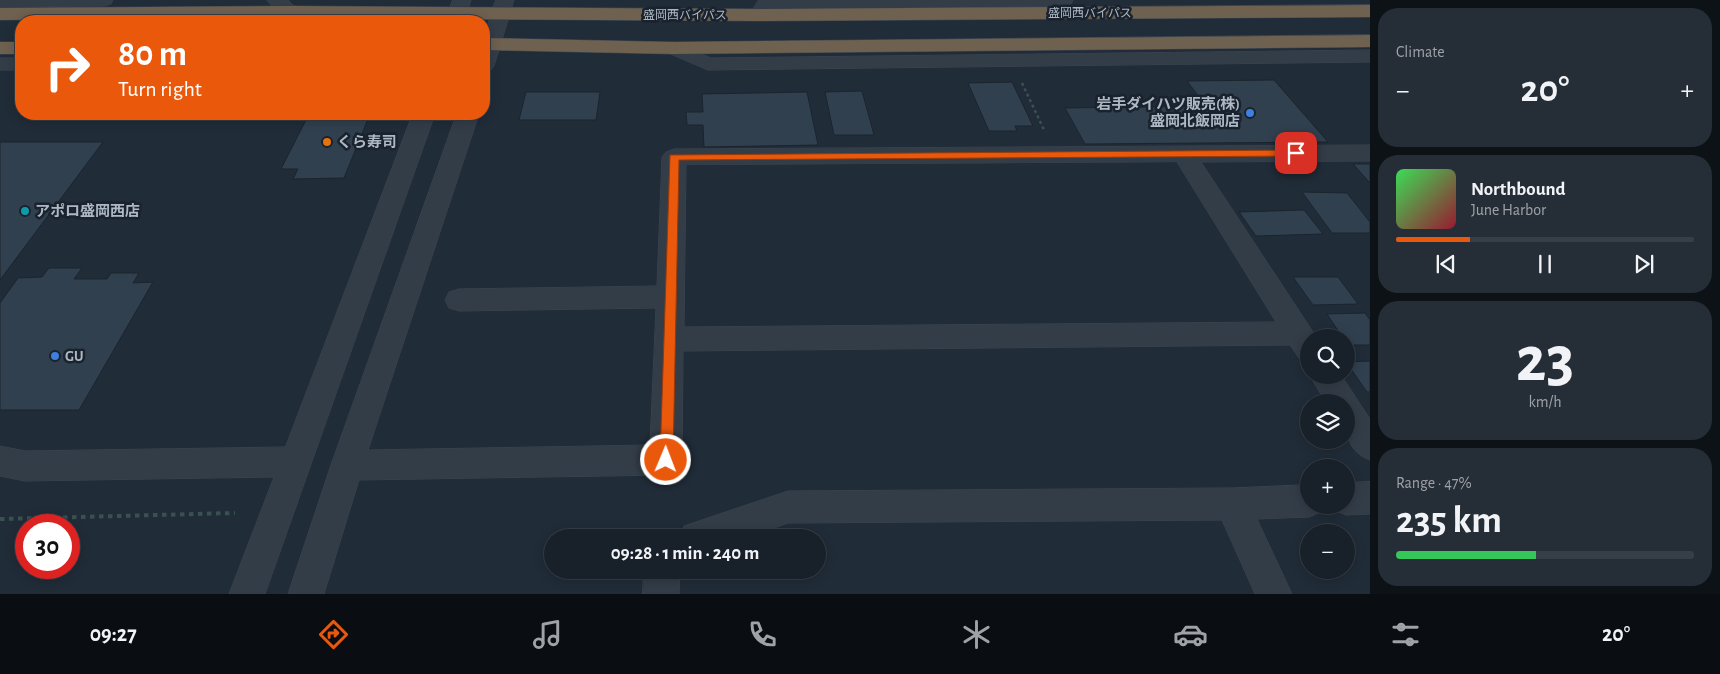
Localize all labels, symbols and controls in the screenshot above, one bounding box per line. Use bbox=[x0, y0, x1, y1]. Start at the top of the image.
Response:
street label: 盛岡西バイパス bbox=[1048, 6, 1132, 19]
street label: 盛岡西バイパス bbox=[643, 8, 727, 21]
icon: right bbox=[35, 35, 100, 100]
text: 80 m bbox=[118, 37, 187, 72]
text: Climate bbox=[1396, 44, 1445, 60]
text: 20° bbox=[1521, 71, 1569, 109]
text: − bbox=[1396, 77, 1409, 105]
text: + bbox=[1681, 77, 1694, 105]
text: Turn right bbox=[118, 78, 202, 100]
place label: 岩手ダイハツ販売(株) 盛岡北飯岡店 bbox=[1096, 96, 1240, 129]
marker: 岩手ダイハツ販売(株) 盛岡北飯岡店 bbox=[1244, 107, 1256, 119]
pin bbox=[1275, 132, 1317, 174]
place label: くら寿司 bbox=[337, 134, 397, 150]
marker: くら寿司 bbox=[321, 136, 333, 148]
icon: arrive bbox=[1282, 139, 1310, 167]
text: Northbound bbox=[1471, 180, 1566, 199]
place label: アポロ盛岡西店 bbox=[35, 202, 140, 219]
text: June Harbor bbox=[1471, 202, 1546, 218]
marker: アポロ盛岡西店 bbox=[19, 205, 31, 217]
icon: previous bbox=[1432, 250, 1460, 278]
icon: pause bbox=[1531, 250, 1559, 278]
icon: next bbox=[1630, 250, 1658, 278]
text: 23 bbox=[1516, 328, 1574, 393]
map controls bbox=[1300, 329, 1355, 579]
button: search bbox=[1300, 329, 1355, 384]
place label: GU bbox=[65, 349, 84, 364]
marker: GU bbox=[49, 350, 61, 362]
button: layers bbox=[1300, 394, 1355, 449]
text: km/h bbox=[1528, 394, 1562, 410]
position arrow bbox=[639, 433, 691, 485]
button: + bbox=[1300, 459, 1355, 514]
text: Range · 47% bbox=[1396, 475, 1472, 491]
text: 235 km bbox=[1396, 502, 1502, 540]
speed limit sign: 30 bbox=[15, 514, 80, 579]
button: − bbox=[1300, 524, 1355, 579]
text: 09:28 · 1 min · 240 m bbox=[611, 544, 759, 563]
icon: directions bbox=[316, 617, 351, 652]
icon: music bbox=[530, 617, 565, 652]
icon: phone bbox=[745, 617, 780, 652]
icon: climate bbox=[959, 617, 994, 652]
icon: car bbox=[1173, 617, 1208, 652]
icon: filters bbox=[1388, 617, 1423, 652]
text: 09:27 bbox=[90, 623, 137, 645]
text: 20° bbox=[1602, 623, 1630, 645]

